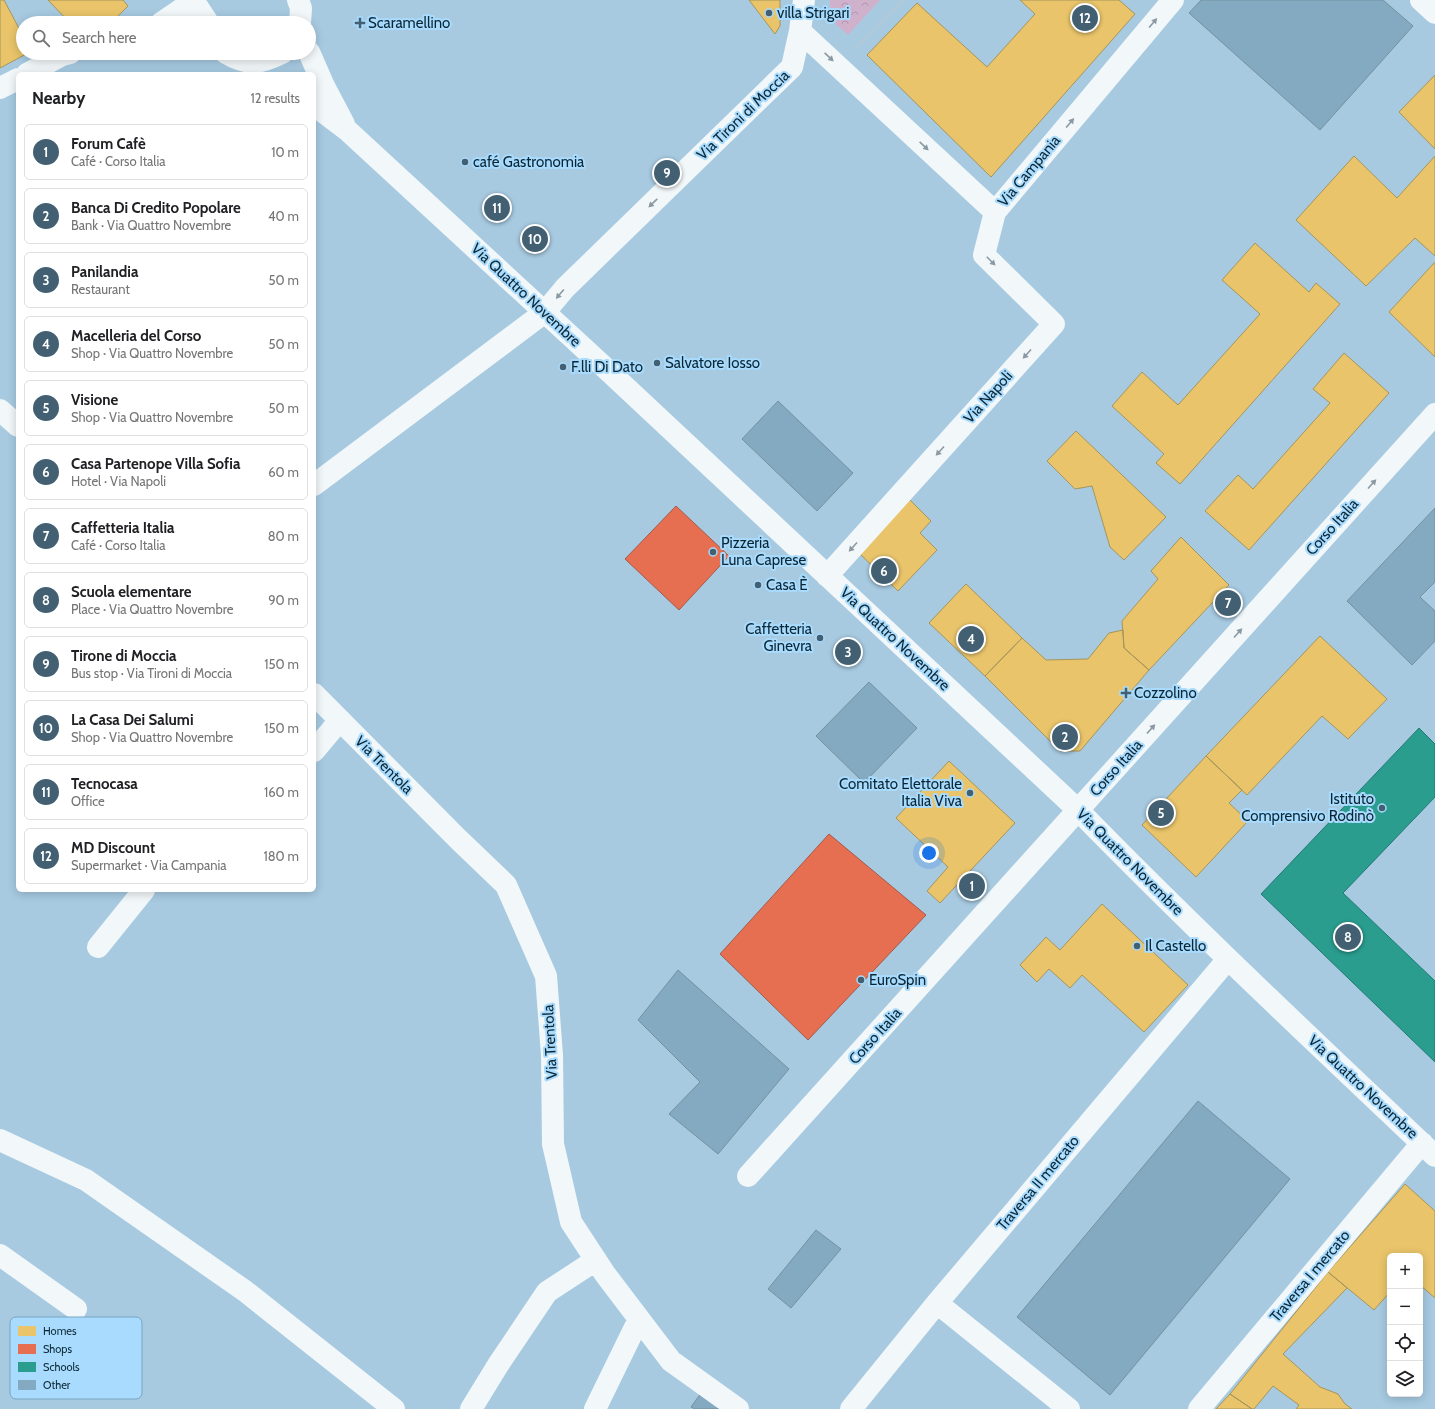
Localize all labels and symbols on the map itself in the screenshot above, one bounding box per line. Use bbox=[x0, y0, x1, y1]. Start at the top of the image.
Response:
pin: 12 bbox=[1072, 3, 1098, 33]
place label: villa Strigari bbox=[777, 4, 849, 22]
marker: villa Strigari bbox=[764, 8, 774, 18]
place label: Scaramellino bbox=[368, 14, 450, 32]
marker: Scaramellino bbox=[355, 18, 365, 28]
one-way arrow bbox=[1149, 18, 1158, 28]
one-way arrow bbox=[824, 53, 834, 62]
street label: Via Tironi di Moccia bbox=[693, 66, 793, 164]
one-way arrow bbox=[1065, 117, 1074, 128]
street label: Via Campania bbox=[994, 131, 1065, 210]
one-way arrow bbox=[919, 141, 929, 151]
place label: café Gastronomia bbox=[473, 153, 585, 171]
marker: café Gastronomia bbox=[460, 157, 470, 167]
pin: 9 bbox=[654, 158, 680, 188]
pin: 11 bbox=[484, 193, 510, 223]
one-way arrow bbox=[648, 198, 658, 208]
pin: 10 bbox=[522, 224, 548, 254]
street label: Via Quattro Novembre bbox=[467, 240, 585, 351]
one-way arrow bbox=[986, 256, 996, 266]
one-way arrow bbox=[556, 289, 565, 300]
one-way arrow bbox=[1023, 350, 1032, 359]
place label: Salvatore Iosso bbox=[665, 354, 760, 372]
place label: F.lli Di Dato bbox=[571, 358, 643, 376]
marker: Salvatore Iosso bbox=[652, 358, 662, 368]
marker: F.lli Di Dato bbox=[558, 362, 568, 372]
street label: Via Napoli bbox=[960, 367, 1016, 427]
one-way arrow bbox=[935, 446, 944, 456]
one-way arrow bbox=[1367, 479, 1376, 489]
street label: Corso Italia bbox=[1302, 494, 1363, 559]
place label: Pizzeria Luna Caprese bbox=[721, 534, 806, 569]
one-way arrow bbox=[848, 542, 857, 552]
marker: Pizzeria Luna Caprese bbox=[708, 547, 718, 557]
pin: 6 bbox=[871, 556, 897, 586]
place label: Casa È bbox=[766, 575, 808, 594]
marker: Casa È bbox=[753, 580, 763, 590]
street label: Via Quattro Novembre bbox=[836, 584, 954, 695]
pin: 7 bbox=[1215, 588, 1241, 618]
place label: Caffetteria Ginevra bbox=[745, 620, 813, 655]
pin: 4 bbox=[958, 624, 984, 654]
one-way arrow bbox=[1233, 628, 1242, 637]
marker: Caffetteria Ginevra bbox=[815, 633, 825, 643]
pin: 3 bbox=[835, 637, 861, 667]
place label: Cozzolino bbox=[1134, 684, 1197, 702]
marker: Cozzolino bbox=[1121, 688, 1131, 698]
pin: 2 bbox=[1052, 722, 1078, 752]
one-way arrow bbox=[1146, 724, 1156, 734]
street label: Via Trentola bbox=[351, 732, 417, 798]
street label: Corso Italia bbox=[1086, 735, 1147, 800]
place label: Comitato Elettorale Italia Viva bbox=[839, 775, 963, 810]
marker: Comitato Elettorale Italia Viva bbox=[965, 788, 975, 798]
place label: Istituto Comprensivo Rodinò bbox=[1241, 790, 1374, 825]
pin: 5 bbox=[1148, 798, 1174, 828]
marker: Istituto Comprensivo Rodinò bbox=[1377, 803, 1387, 813]
street label: Via Quattro Novembre bbox=[1073, 805, 1187, 919]
your location bbox=[919, 843, 939, 863]
pin: 1 bbox=[959, 871, 985, 901]
pin: 8 bbox=[1335, 922, 1361, 952]
place label: Il Castello bbox=[1145, 937, 1206, 955]
marker: Il Castello bbox=[1132, 941, 1142, 951]
place label: EuroSpin bbox=[869, 971, 926, 989]
marker: EuroSpin bbox=[856, 975, 866, 985]
street label: Via Trentola bbox=[539, 1003, 561, 1080]
street label: Corso Italia bbox=[845, 1003, 906, 1068]
street label: Via Quattro Novembre bbox=[1304, 1032, 1422, 1143]
street label: Traversa II mercato bbox=[993, 1132, 1083, 1234]
street label: Traversa I mercato bbox=[1266, 1226, 1354, 1326]
legend bbox=[10, 1317, 142, 1399]
text: Homes bbox=[43, 1324, 77, 1338]
text: Shops bbox=[43, 1342, 72, 1356]
text: Schools bbox=[43, 1360, 80, 1374]
text: Other bbox=[43, 1378, 71, 1392]

